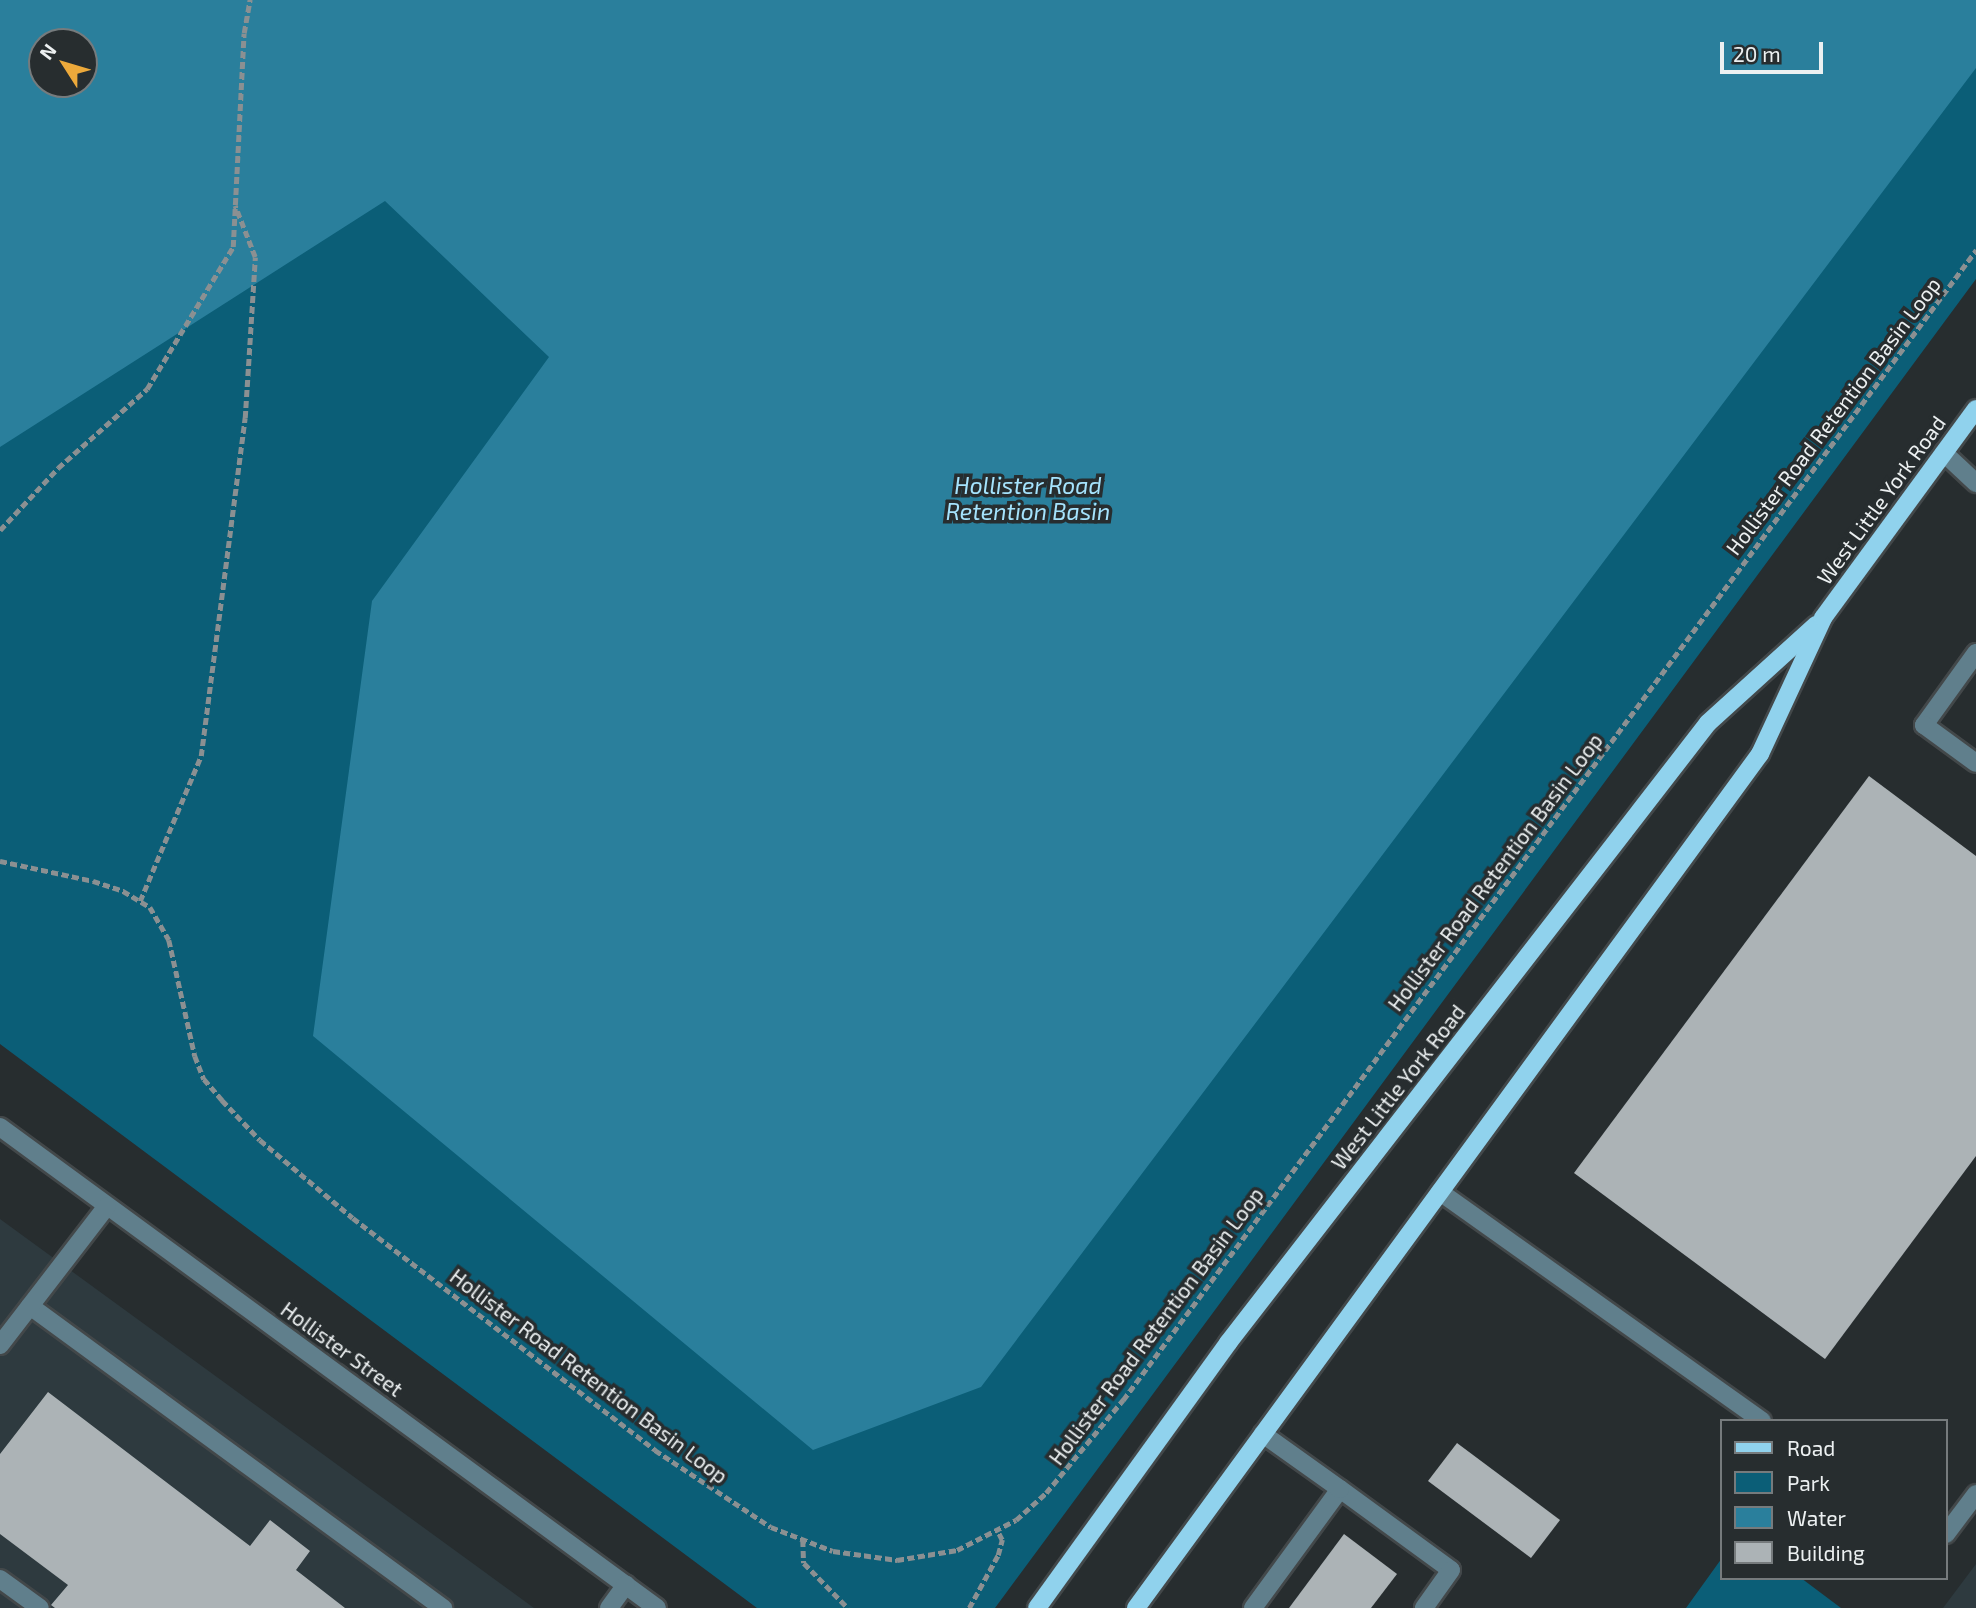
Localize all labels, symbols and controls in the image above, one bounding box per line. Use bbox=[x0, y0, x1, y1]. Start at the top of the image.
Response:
north arrow bbox=[28, 28, 98, 98]
scale bar bbox=[1724, 28, 1827, 72]
text: N bbox=[34, 39, 61, 64]
text: 20 m bbox=[1733, 41, 1781, 66]
street label: Hollister Road Retention Basin Loop bbox=[1720, 272, 1946, 560]
street label: West Little York Road bbox=[1811, 410, 1951, 590]
water label: Hollister Road Retention Basin bbox=[946, 471, 1110, 525]
street label: Hollister Road Retention Basin Loop bbox=[1382, 728, 1608, 1016]
street label: West Little York Road bbox=[1326, 999, 1470, 1175]
street label: Hollister Road Retention Basin Loop bbox=[1043, 1182, 1269, 1470]
street label: Hollister Road Retention Basin Loop bbox=[445, 1263, 733, 1489]
street label: Hollister Street bbox=[276, 1296, 408, 1402]
legend bbox=[1720, 1419, 1948, 1580]
text: Road bbox=[1787, 1435, 1835, 1460]
text: Park bbox=[1787, 1470, 1830, 1495]
text: Water bbox=[1787, 1505, 1846, 1530]
text: Building bbox=[1787, 1540, 1865, 1565]

